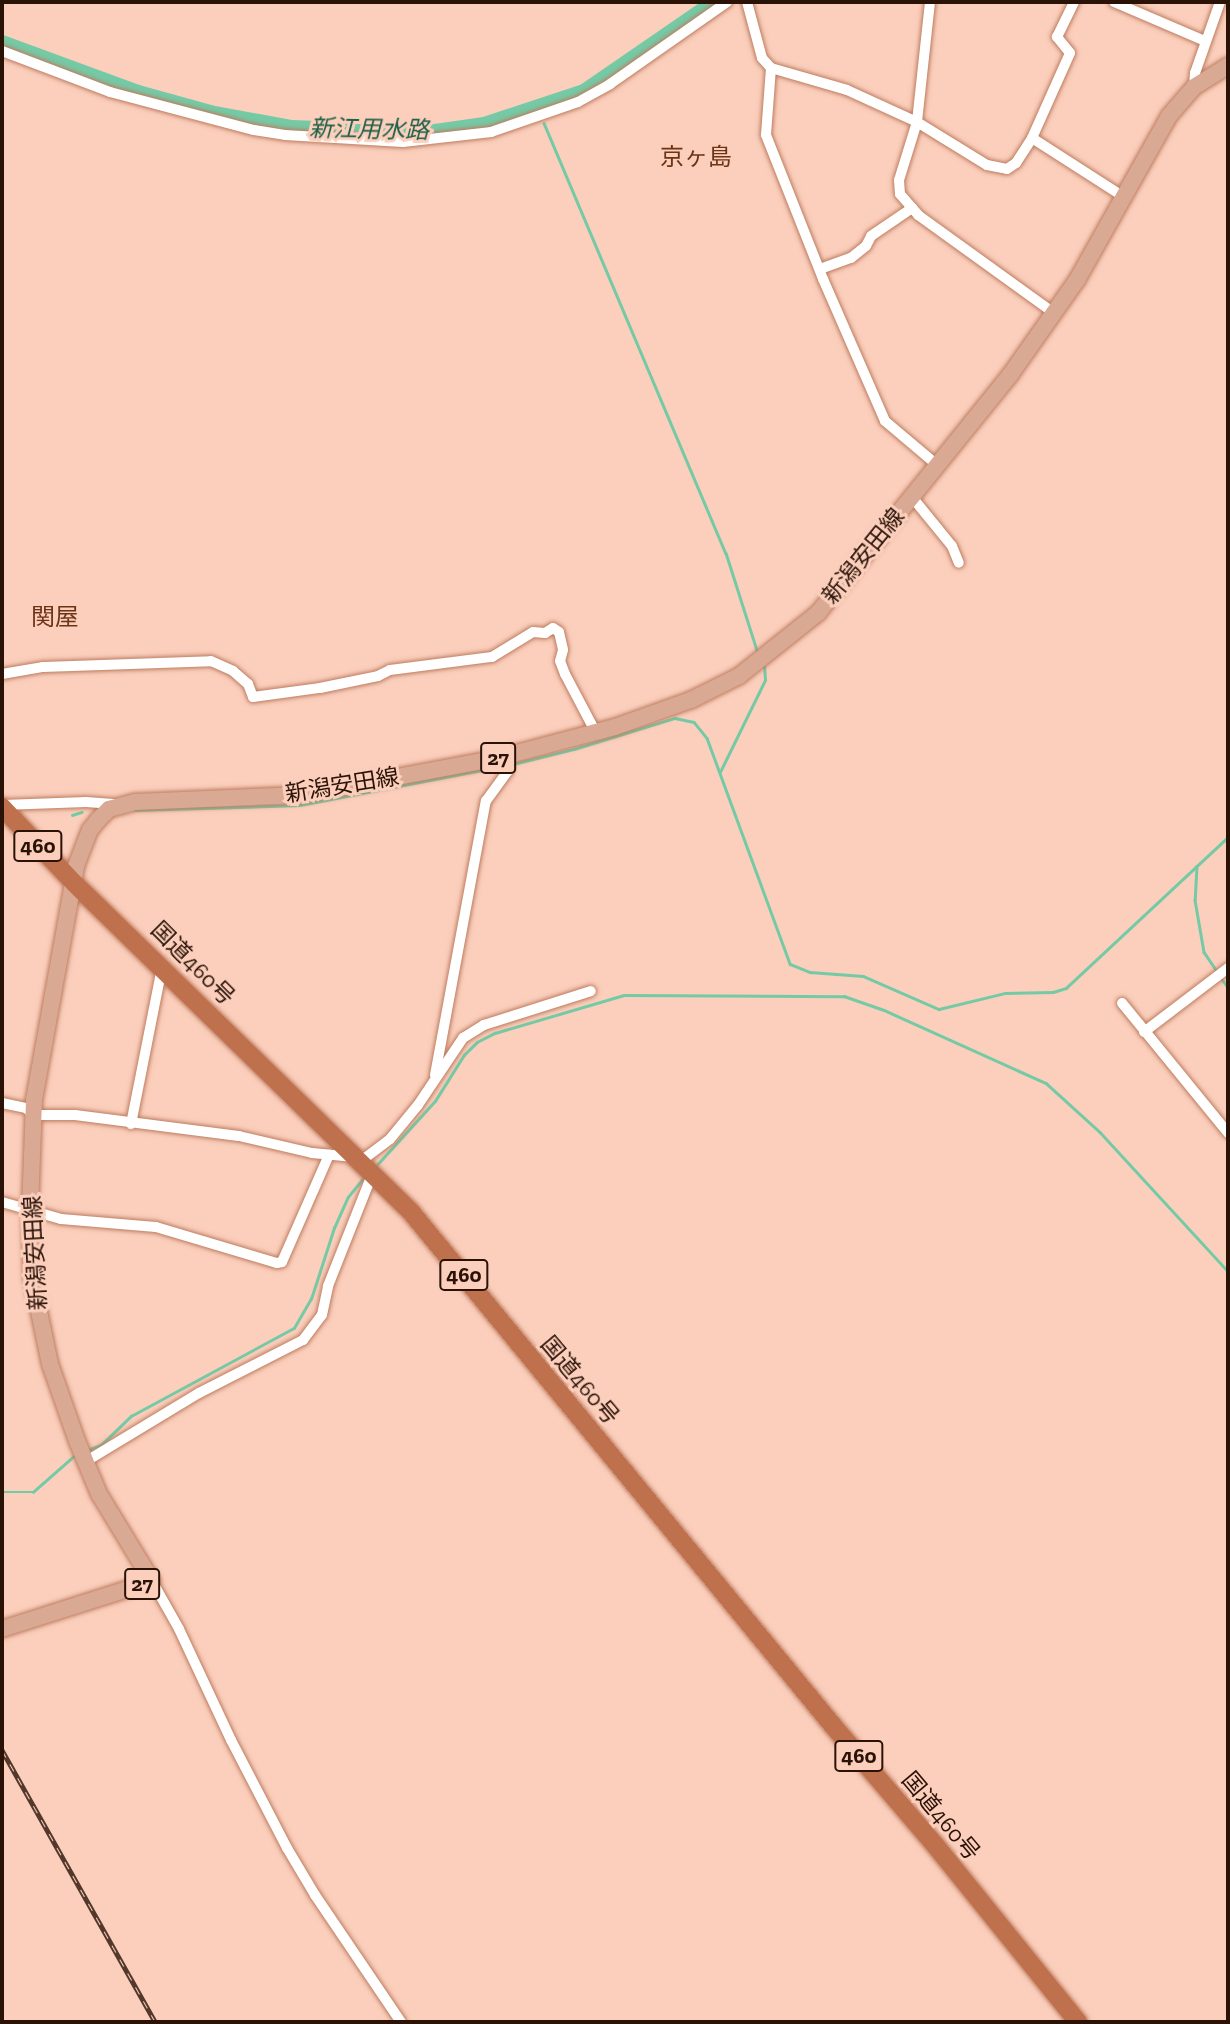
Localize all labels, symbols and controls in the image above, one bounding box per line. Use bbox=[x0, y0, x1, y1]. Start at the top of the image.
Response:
water label: 新江用水路 bbox=[309, 114, 429, 144]
district label: 京ヶ島 bbox=[660, 143, 732, 171]
street label: 新潟安田線 bbox=[816, 503, 910, 609]
district label: 関屋 bbox=[31, 603, 79, 631]
road number: 27 bbox=[479, 740, 517, 776]
street label: 新潟安田線 bbox=[283, 762, 401, 808]
road number: 460 bbox=[12, 828, 64, 864]
street label: 国道460号 bbox=[145, 915, 241, 1011]
street label: 新潟安田線 bbox=[18, 1195, 52, 1311]
road number: 460 bbox=[438, 1258, 490, 1292]
street label: 国道460号 bbox=[535, 1330, 625, 1430]
road number: 27 bbox=[123, 1566, 161, 1602]
road number: 460 bbox=[833, 1738, 885, 1774]
street label: 国道460号 bbox=[896, 1766, 986, 1866]

